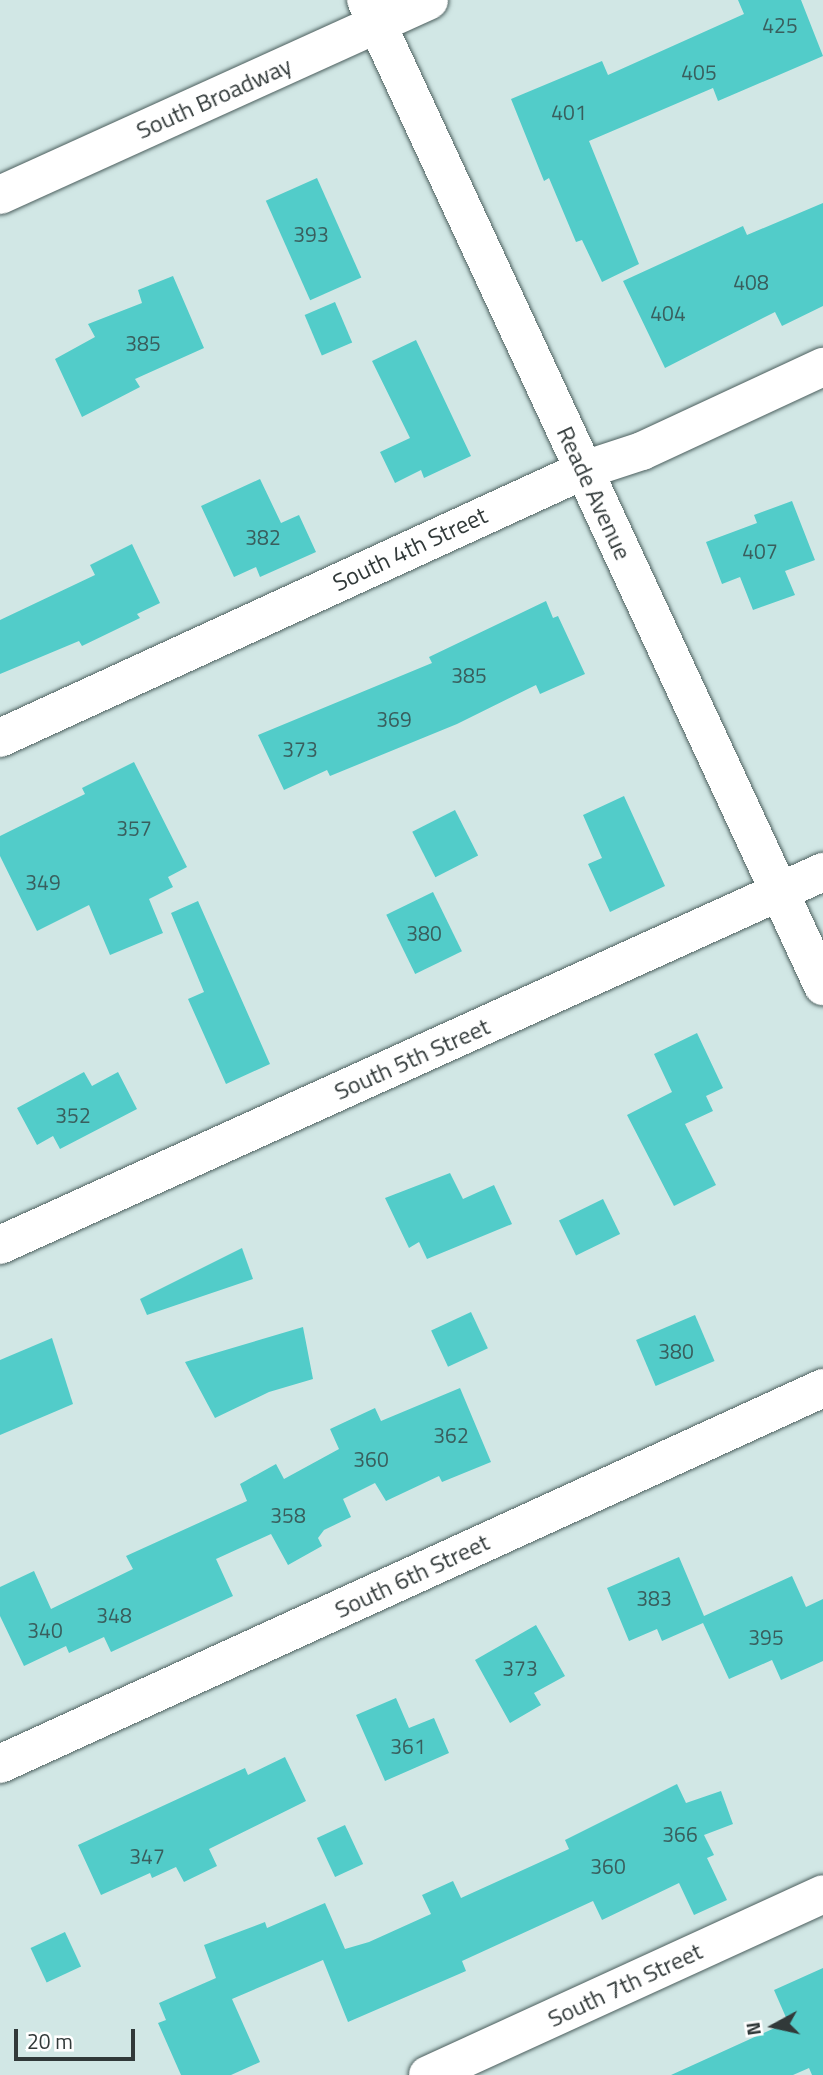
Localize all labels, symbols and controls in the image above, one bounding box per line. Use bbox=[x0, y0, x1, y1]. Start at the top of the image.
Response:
house number: 425 bbox=[762, 12, 798, 38]
street label: South Broadway bbox=[132, 51, 296, 145]
house number: 405 bbox=[681, 59, 717, 85]
house number: 401 bbox=[551, 99, 587, 125]
house number: 393 bbox=[293, 221, 329, 247]
house number: 408 bbox=[733, 269, 769, 295]
house number: 404 bbox=[650, 300, 686, 326]
house number: 385 bbox=[125, 330, 161, 356]
street label: Reade Avenue bbox=[551, 422, 637, 564]
street label: South 4th Street bbox=[328, 501, 492, 597]
house number: 382 bbox=[245, 524, 281, 550]
house number: 407 bbox=[742, 538, 778, 564]
house number: 385 bbox=[451, 662, 487, 688]
house number: 369 bbox=[376, 706, 412, 732]
house number: 373 bbox=[282, 736, 318, 762]
house number: 357 bbox=[116, 815, 152, 841]
house number: 349 bbox=[25, 869, 61, 895]
house number: 380 bbox=[406, 920, 442, 946]
street label: South 5th Street bbox=[330, 1012, 494, 1106]
house number: 352 bbox=[55, 1102, 91, 1128]
house number: 380 bbox=[658, 1338, 694, 1364]
house number: 362 bbox=[433, 1422, 469, 1448]
house number: 360 bbox=[353, 1446, 389, 1472]
house number: 358 bbox=[270, 1502, 306, 1528]
street label: South 6th Street bbox=[330, 1528, 494, 1624]
house number: 383 bbox=[636, 1585, 672, 1611]
house number: 348 bbox=[96, 1602, 132, 1628]
house number: 340 bbox=[27, 1617, 63, 1643]
house number: 395 bbox=[748, 1624, 784, 1650]
house number: 373 bbox=[502, 1655, 538, 1681]
house number: 361 bbox=[390, 1733, 426, 1759]
house number: 366 bbox=[662, 1821, 698, 1847]
house number: 347 bbox=[129, 1843, 165, 1869]
house number: 360 bbox=[590, 1853, 626, 1879]
street label: South 7th Street bbox=[543, 1937, 707, 2033]
north arrow bbox=[739, 1991, 809, 2061]
scale bar bbox=[18, 2016, 138, 2060]
text: N bbox=[737, 2020, 768, 2038]
text: 20 m bbox=[27, 2025, 73, 2057]

